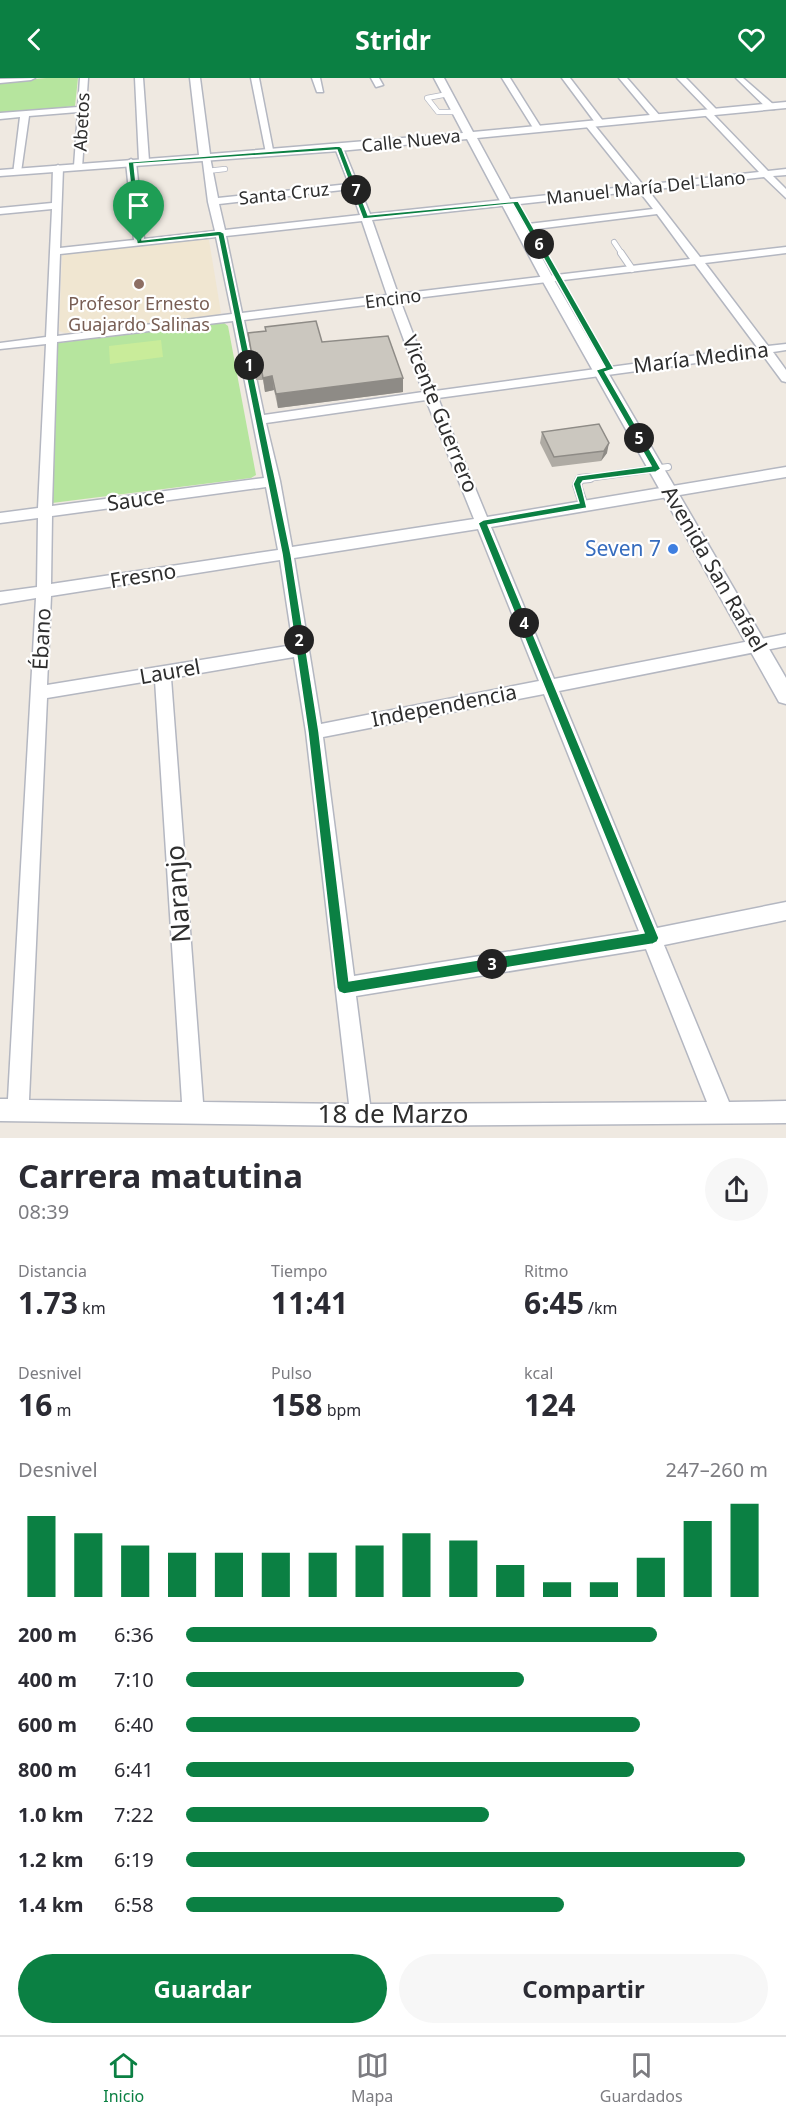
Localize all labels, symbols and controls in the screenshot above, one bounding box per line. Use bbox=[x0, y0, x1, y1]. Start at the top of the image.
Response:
text: Stridr bbox=[355, 21, 431, 58]
icon: back bbox=[18, 23, 51, 56]
icon: heart bbox=[735, 23, 768, 56]
street label: Abetos bbox=[67, 92, 95, 152]
street label: Calle Nueva bbox=[360, 123, 462, 157]
street label: Manuel María Del Llano bbox=[545, 165, 747, 209]
pin: 7 bbox=[341, 175, 371, 205]
street label: Santa Cruz bbox=[237, 176, 330, 210]
text: 7 bbox=[351, 179, 361, 201]
pin bbox=[113, 180, 164, 242]
icon: arrive bbox=[122, 189, 155, 222]
pin: 6 bbox=[524, 229, 554, 259]
text: 6 bbox=[534, 233, 544, 255]
marker: Profesor Ernesto Guajardo Salinas bbox=[132, 277, 146, 291]
street label: Encino bbox=[363, 283, 422, 313]
place label: Profesor Ernesto Guajardo Salinas bbox=[68, 291, 210, 336]
street label: Vicente Guerrero bbox=[397, 331, 485, 497]
street label: María Medina bbox=[632, 335, 770, 379]
pin: 1 bbox=[234, 350, 264, 380]
text: 1 bbox=[244, 354, 254, 376]
pin: 5 bbox=[624, 423, 654, 453]
text: 5 bbox=[634, 427, 644, 449]
street label: Avenida San Rafael bbox=[656, 480, 774, 657]
street label: Sauce bbox=[105, 481, 167, 517]
place label: Seven 7 bbox=[585, 534, 661, 562]
marker: Seven 7 bbox=[666, 542, 680, 556]
street label: Fresno bbox=[108, 556, 178, 594]
street label: Ébano bbox=[25, 607, 57, 671]
pin: 4 bbox=[509, 608, 539, 638]
text: 4 bbox=[519, 612, 529, 634]
pin: 2 bbox=[284, 625, 314, 655]
text: 2 bbox=[294, 629, 304, 651]
street label: Laurel bbox=[137, 652, 202, 690]
street label: Independencia bbox=[369, 677, 519, 733]
street label: Naranjo bbox=[156, 844, 198, 944]
pin: 3 bbox=[477, 949, 507, 979]
text: 3 bbox=[487, 953, 497, 975]
street label: 18 de Marzo bbox=[318, 1095, 468, 1131]
text: Carrera matutina bbox=[18, 1153, 303, 1198]
button: share bbox=[705, 1158, 768, 1221]
text: 08:39 bbox=[18, 1198, 69, 1225]
text: Distancia bbox=[18, 1260, 87, 1282]
text: Tiempo bbox=[271, 1260, 328, 1282]
text: Ritmo bbox=[524, 1260, 569, 1282]
text: 1.73 bbox=[18, 1282, 78, 1323]
text: 11:41 bbox=[271, 1282, 348, 1323]
text: 6:45 bbox=[524, 1282, 584, 1323]
text: km bbox=[78, 1297, 106, 1319]
text: /km bbox=[584, 1297, 618, 1319]
text: Desnivel bbox=[18, 1362, 82, 1384]
text: Pulso bbox=[271, 1362, 312, 1384]
text: kcal bbox=[524, 1362, 553, 1384]
text: 16 bbox=[18, 1384, 52, 1425]
text: 158 bbox=[271, 1384, 322, 1425]
text: 124 bbox=[524, 1384, 575, 1425]
text: m bbox=[52, 1399, 71, 1421]
text: bpm bbox=[322, 1399, 361, 1421]
text: Desnivel bbox=[18, 1456, 98, 1483]
text: 247–260 m bbox=[665, 1456, 768, 1483]
text: 200 m bbox=[18, 1621, 77, 1648]
text: 6:36 bbox=[114, 1621, 154, 1648]
text: 400 m bbox=[18, 1666, 77, 1693]
text: 7:10 bbox=[114, 1666, 154, 1693]
text: 600 m bbox=[18, 1711, 77, 1738]
text: 6:40 bbox=[114, 1711, 154, 1738]
text: 800 m bbox=[18, 1756, 77, 1783]
text: 6:41 bbox=[114, 1756, 154, 1783]
text: 1.0 km bbox=[18, 1801, 84, 1828]
text: 7:22 bbox=[114, 1801, 154, 1828]
text: 1.2 km bbox=[18, 1846, 84, 1873]
text: 6:19 bbox=[114, 1846, 154, 1873]
text: 1.4 km bbox=[18, 1891, 84, 1918]
text: 6:58 bbox=[114, 1891, 154, 1918]
button: Guardar bbox=[18, 1954, 387, 2023]
button: Compartir bbox=[399, 1954, 768, 2023]
tab: Inicio bbox=[103, 2049, 144, 2107]
tab: Mapa bbox=[351, 2049, 393, 2107]
tab: Guardados bbox=[600, 2049, 683, 2107]

